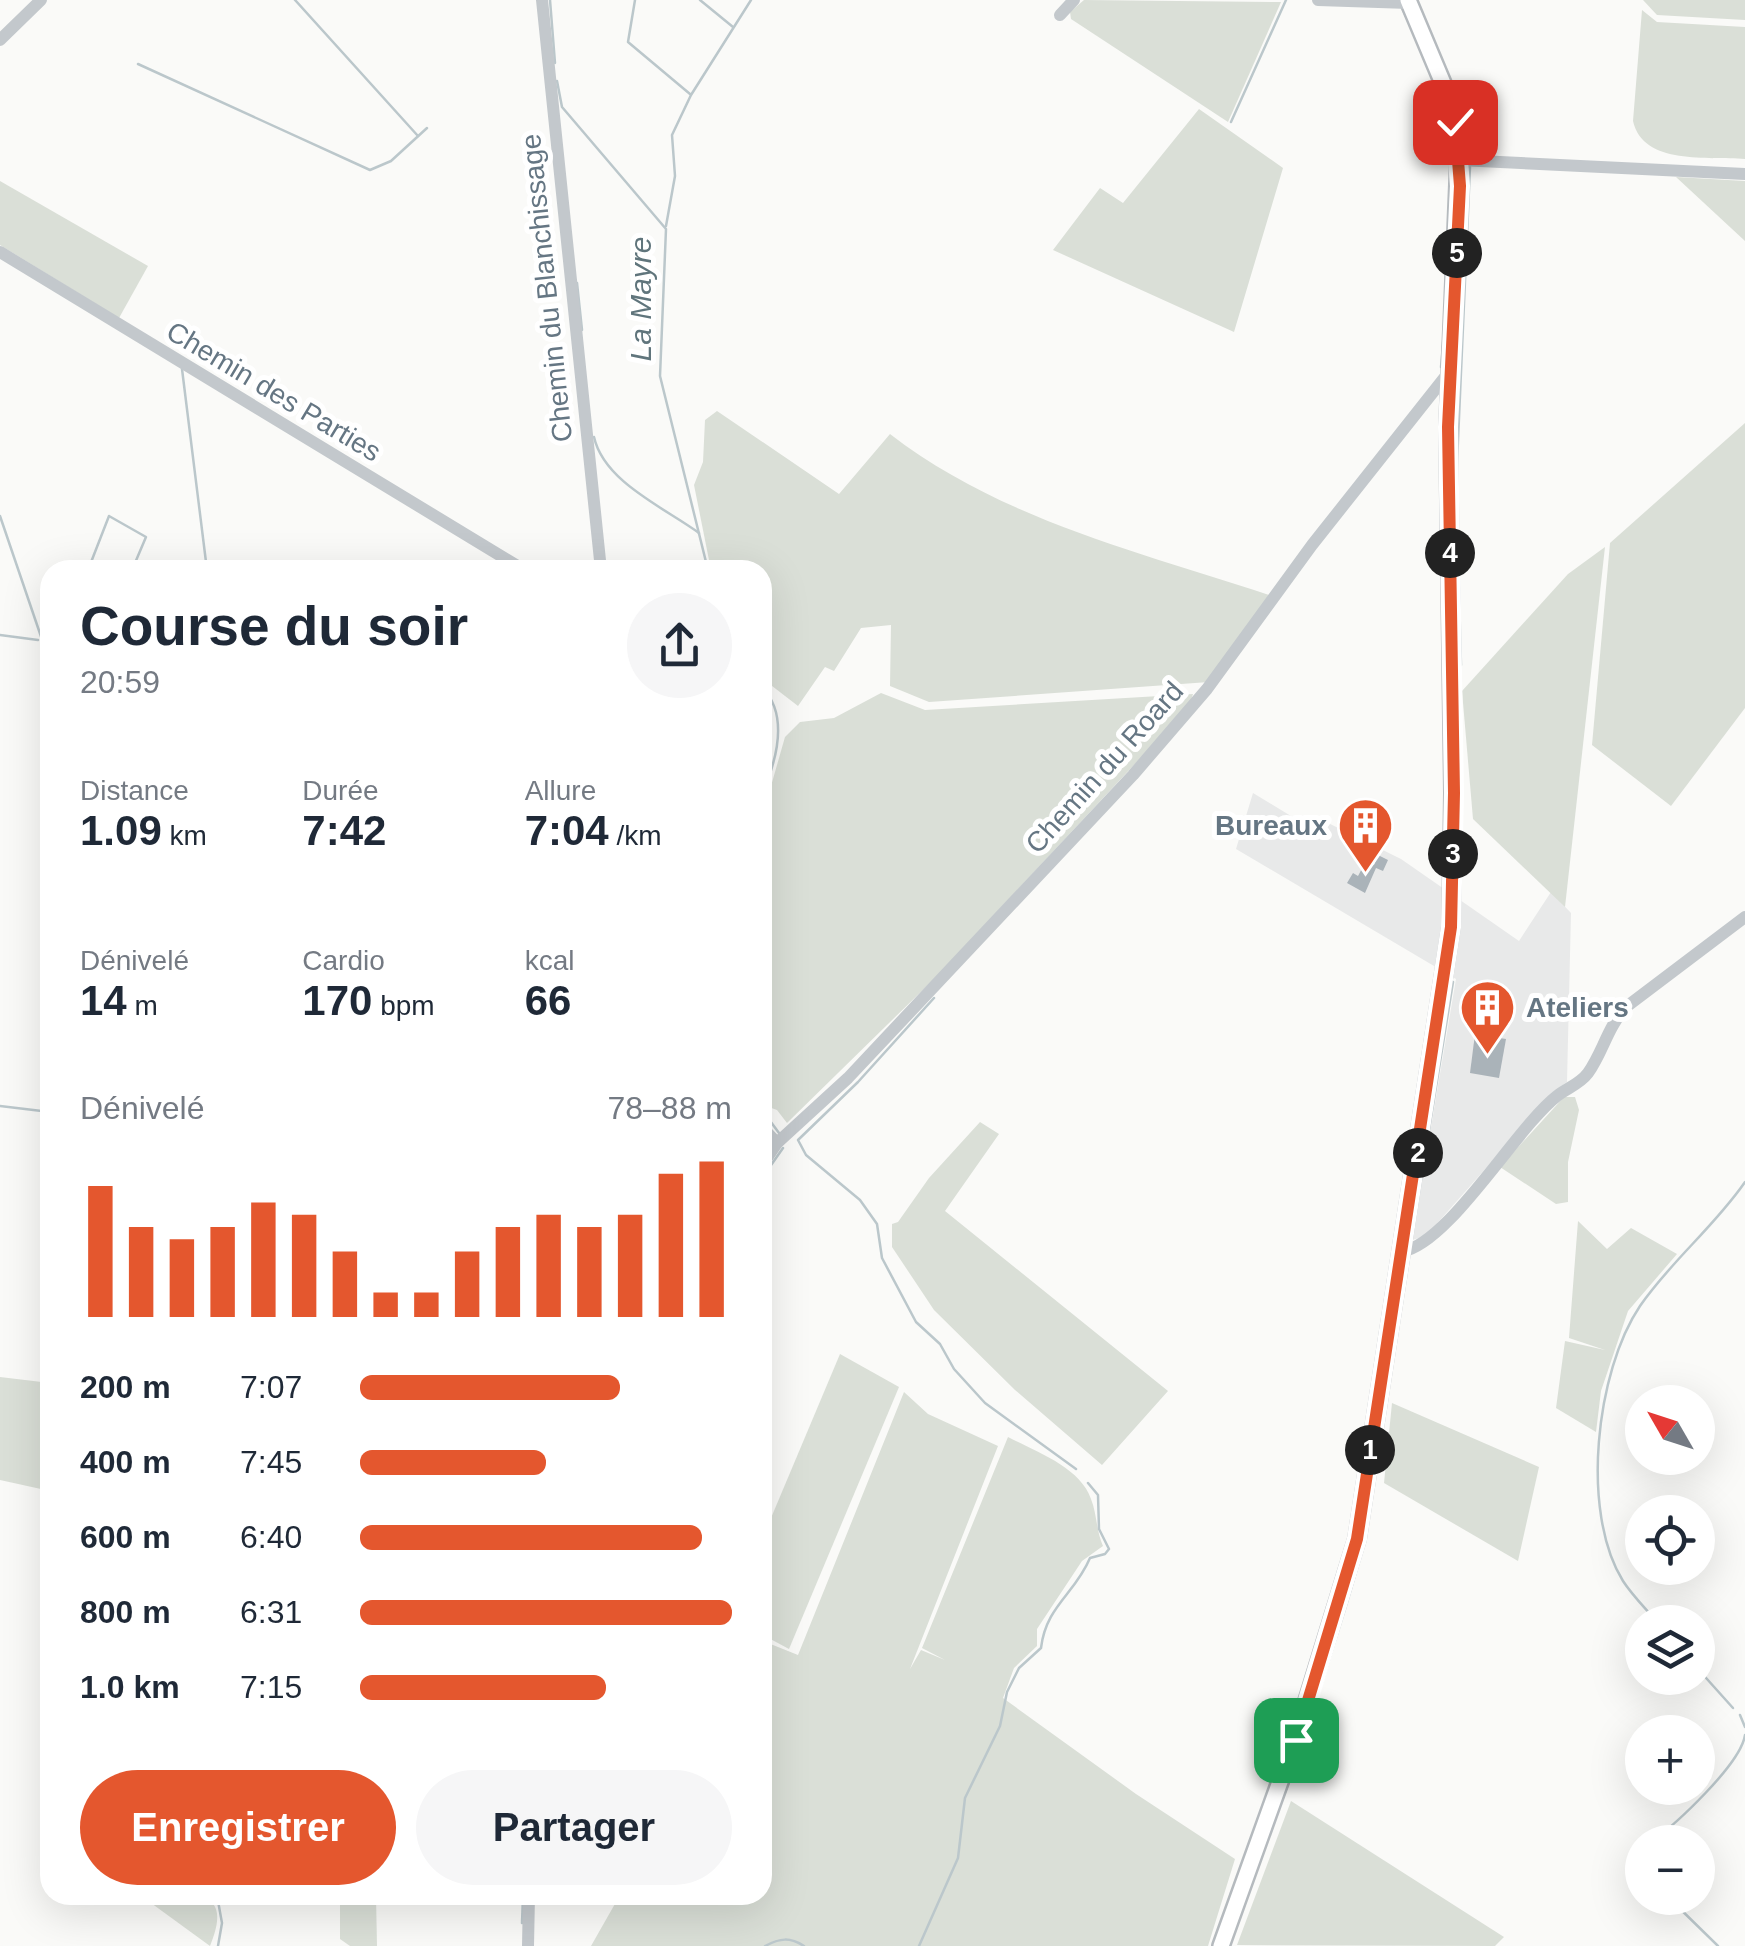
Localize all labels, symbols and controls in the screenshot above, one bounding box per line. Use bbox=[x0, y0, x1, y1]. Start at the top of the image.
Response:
pin bbox=[1413, 80, 1498, 165]
icon: check bbox=[1428, 95, 1483, 150]
street label: Chemin du Blanchissage bbox=[515, 132, 578, 444]
pin: 5 bbox=[1432, 228, 1482, 278]
water label: La Mayre bbox=[624, 236, 657, 362]
text: 5 bbox=[1449, 237, 1465, 268]
street label: Chemin des Parties bbox=[161, 315, 386, 468]
pin: 4 bbox=[1425, 528, 1475, 578]
text: 4 bbox=[1442, 537, 1458, 568]
button: share bbox=[627, 593, 732, 698]
text: Course du soir bbox=[80, 595, 468, 657]
text: 20:59 bbox=[80, 664, 160, 700]
street label: Chemin du Roard bbox=[1019, 675, 1189, 859]
text: Distance bbox=[80, 775, 189, 806]
text: Durée bbox=[302, 775, 379, 806]
text: Allure bbox=[525, 775, 596, 806]
building icon: Bureaux bbox=[1336, 795, 1396, 874]
text: 1.09 bbox=[80, 807, 162, 854]
text: 7:42 bbox=[302, 807, 386, 854]
text: 7:04 bbox=[525, 807, 609, 854]
place label: Bureaux bbox=[1215, 810, 1327, 841]
text: km bbox=[162, 820, 207, 851]
text: /km bbox=[609, 820, 662, 851]
pin: 3 bbox=[1428, 829, 1478, 879]
text: 3 bbox=[1445, 838, 1461, 869]
text: Dénivelé bbox=[80, 945, 189, 976]
text: Cardio bbox=[302, 945, 385, 976]
text: kcal bbox=[525, 945, 574, 976]
text: 14 bbox=[80, 977, 127, 1024]
text: 170 bbox=[302, 977, 372, 1024]
text: 66 bbox=[525, 977, 571, 1024]
building icon: Ateliers bbox=[1457, 977, 1517, 1056]
text: m bbox=[127, 990, 158, 1021]
text: bpm bbox=[372, 990, 435, 1021]
place label: Ateliers bbox=[1526, 992, 1629, 1023]
text: Dénivelé bbox=[80, 1090, 205, 1126]
text: 78–88 m bbox=[607, 1090, 732, 1126]
pin: 2 bbox=[1393, 1128, 1443, 1178]
text: 2 bbox=[1410, 1137, 1426, 1168]
text: 200 m bbox=[80, 1369, 171, 1405]
text: 7:07 bbox=[240, 1369, 302, 1405]
north arrow bbox=[1625, 1385, 1715, 1475]
map controls bbox=[1625, 1385, 1715, 1915]
pin: 1 bbox=[1345, 1425, 1395, 1475]
text: 1 bbox=[1362, 1434, 1378, 1465]
text: 400 m bbox=[80, 1444, 171, 1480]
text: 7:45 bbox=[240, 1444, 302, 1480]
button: locate bbox=[1625, 1495, 1715, 1585]
text: 600 m bbox=[80, 1519, 171, 1555]
text: 6:40 bbox=[240, 1519, 302, 1555]
text: 800 m bbox=[80, 1594, 171, 1630]
text: 6:31 bbox=[240, 1594, 302, 1630]
button: layers bbox=[1625, 1605, 1715, 1695]
text: 1.0 km bbox=[80, 1669, 180, 1705]
text: 7:15 bbox=[240, 1669, 302, 1705]
pin bbox=[1254, 1698, 1339, 1783]
icon: arrive bbox=[1269, 1713, 1324, 1768]
button: + bbox=[1625, 1715, 1715, 1805]
button: Enregistrer bbox=[80, 1770, 396, 1885]
button: Partager bbox=[416, 1770, 732, 1885]
button: − bbox=[1625, 1825, 1715, 1915]

